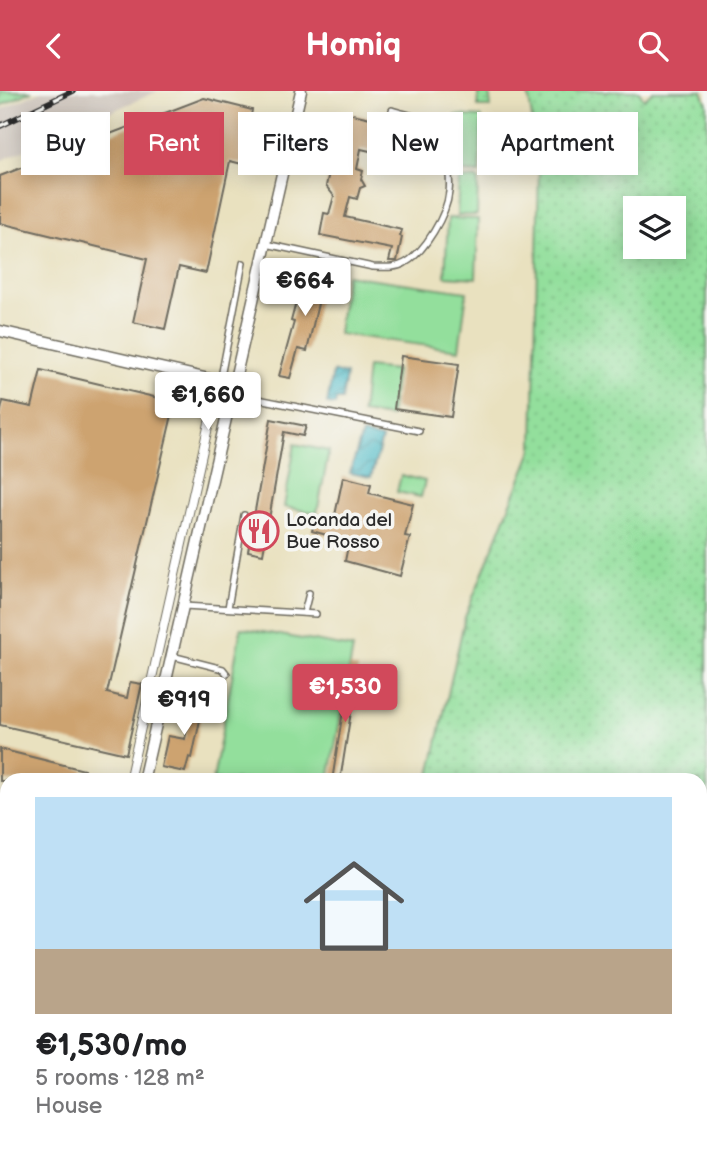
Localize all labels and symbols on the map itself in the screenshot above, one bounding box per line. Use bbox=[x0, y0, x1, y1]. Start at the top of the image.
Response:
pin: €664 bbox=[264, 259, 346, 318]
pin: €1,660 bbox=[151, 373, 265, 432]
place label: Locanda del Bue Rosso bbox=[286, 509, 392, 554]
restaurant icon: Locanda del Bue Rosso bbox=[238, 510, 280, 552]
pin: €1,530 bbox=[288, 665, 402, 724]
pin: €919 bbox=[143, 677, 225, 737]

